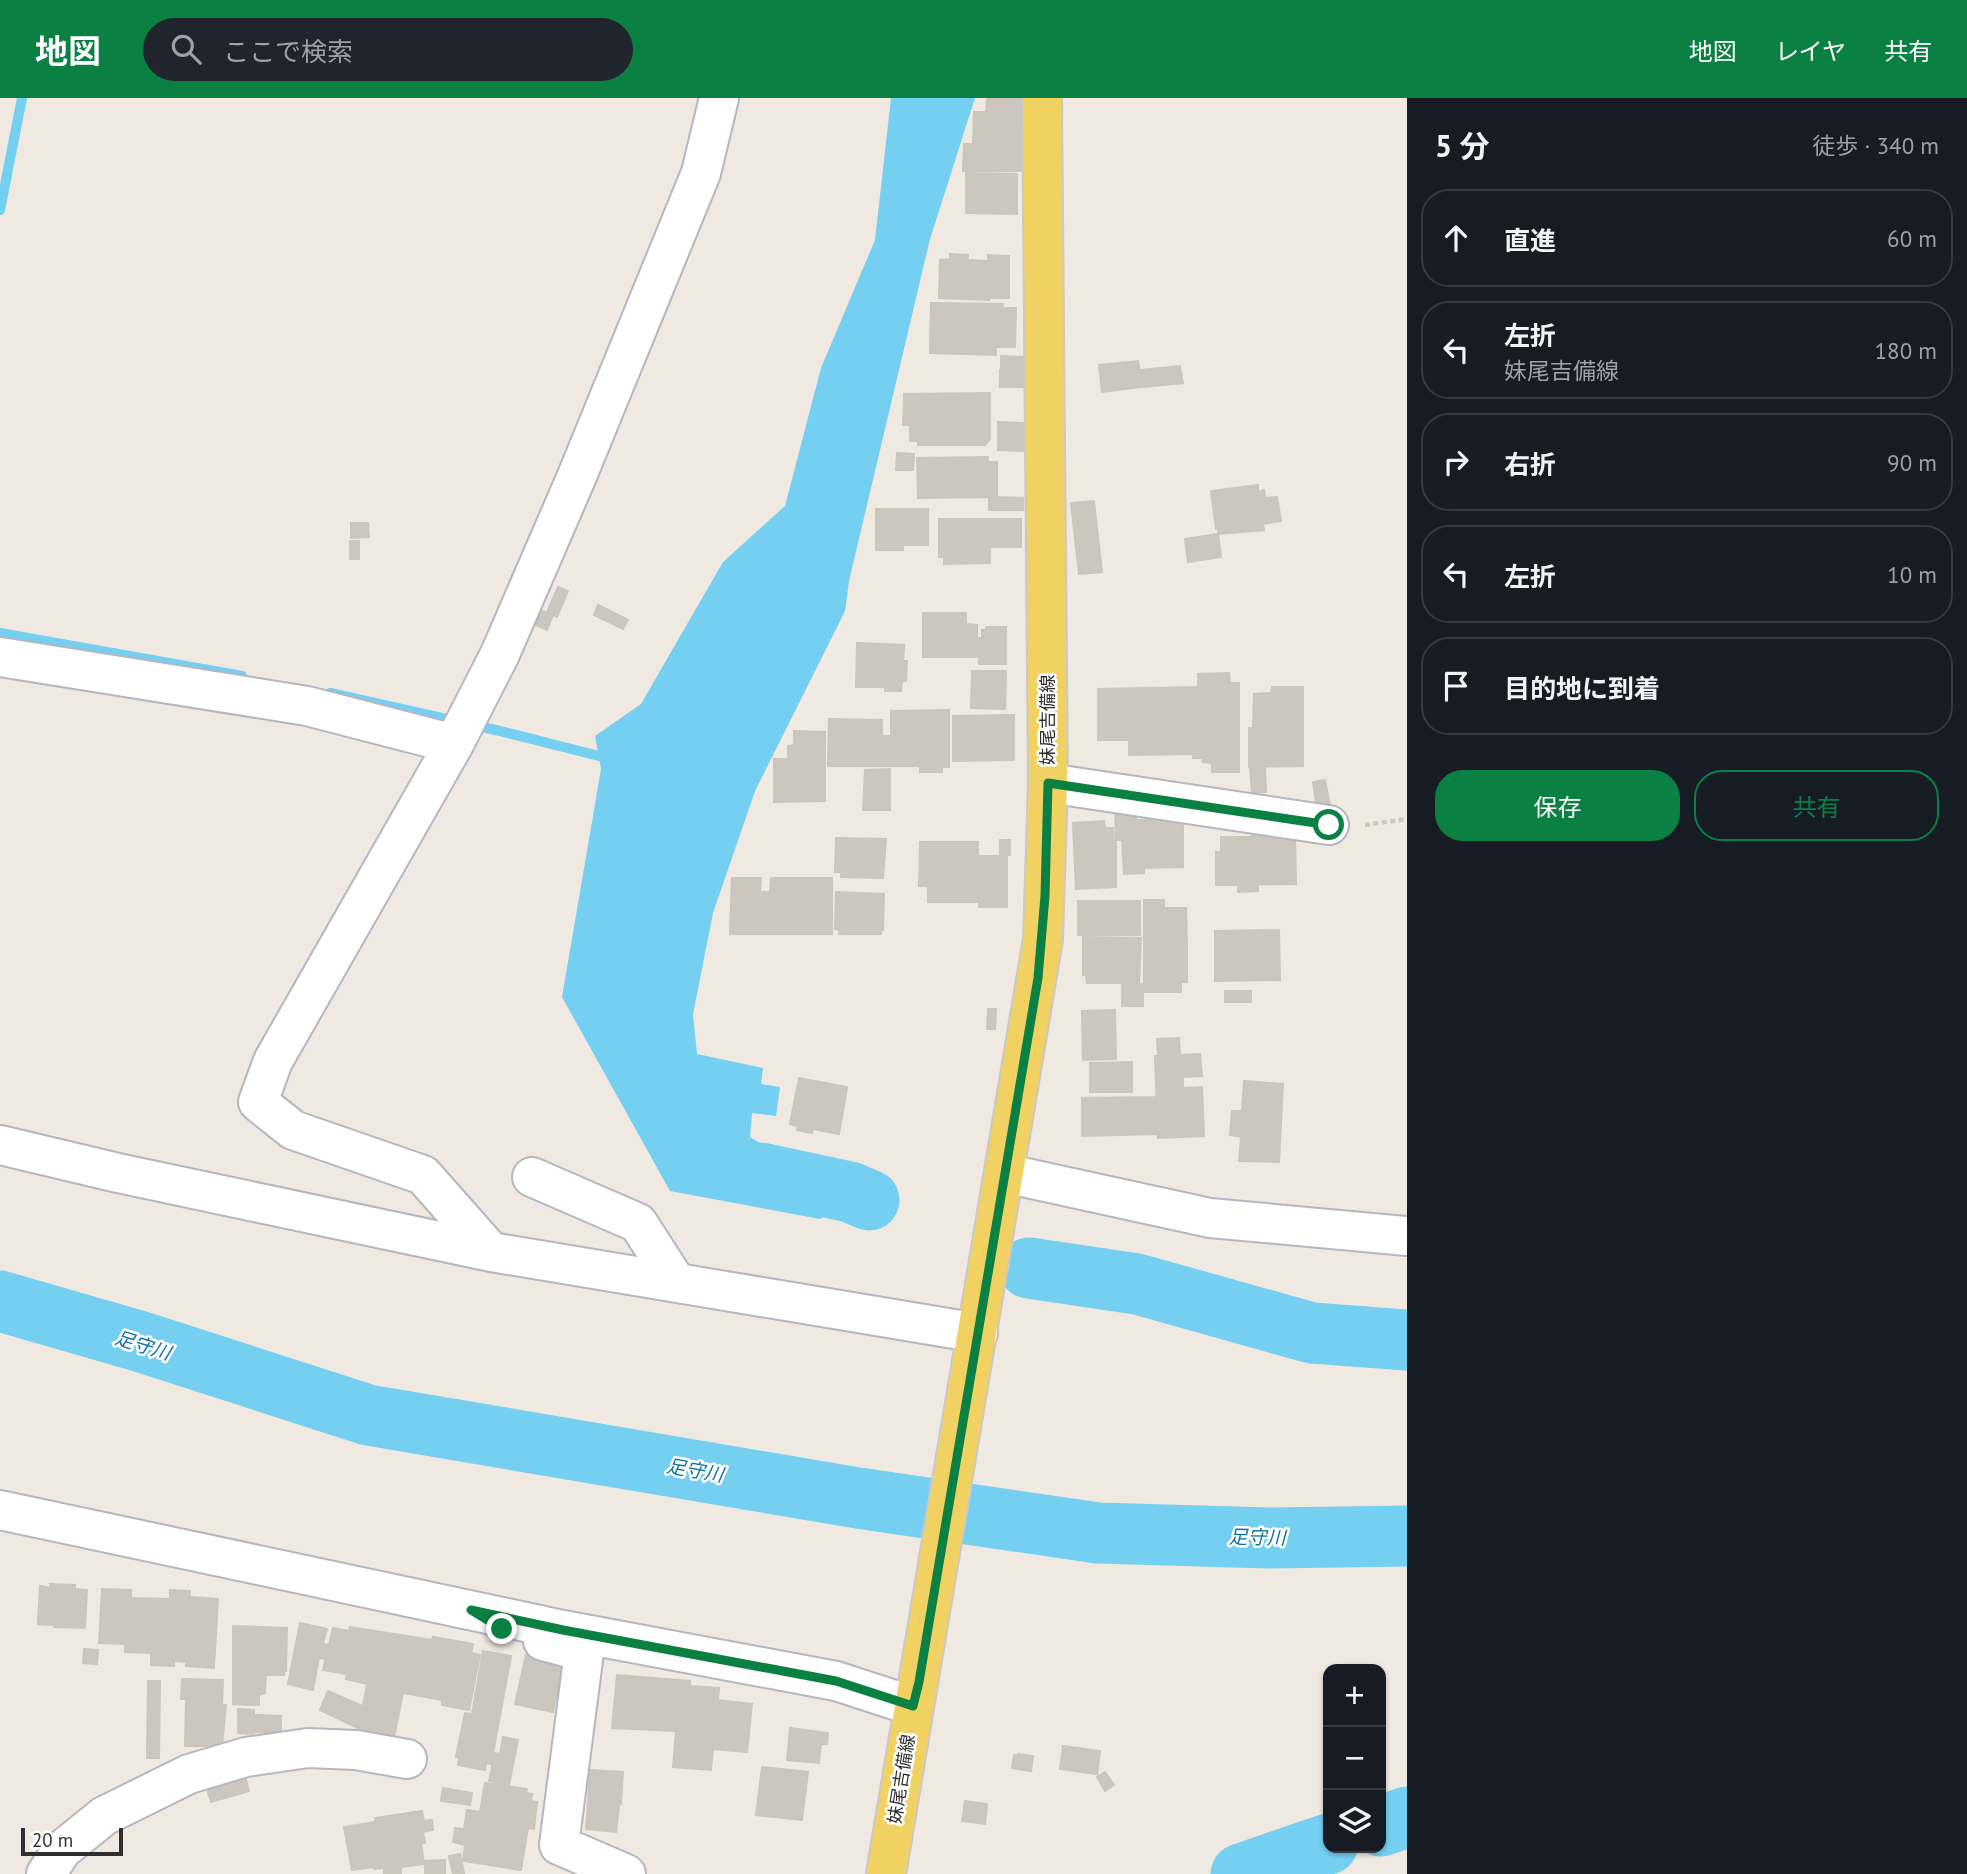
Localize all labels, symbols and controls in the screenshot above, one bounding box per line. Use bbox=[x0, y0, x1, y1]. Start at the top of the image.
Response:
search box bbox=[143, 18, 633, 81]
text: 地図 bbox=[35, 29, 101, 72]
icon: search bbox=[167, 30, 205, 68]
text: ここで検索 bbox=[223, 35, 353, 68]
text: 地図 bbox=[1689, 36, 1737, 67]
text: レイヤ bbox=[1775, 36, 1846, 67]
text: 共有 bbox=[1884, 36, 1932, 67]
text: 5 分 bbox=[1435, 126, 1490, 165]
text: 徒歩 · 340 m bbox=[1812, 131, 1939, 160]
icon: ahead bbox=[1437, 219, 1475, 257]
text: 直進 bbox=[1504, 224, 1556, 257]
text: 60 m bbox=[1887, 224, 1937, 253]
text: 左折 bbox=[1504, 319, 1556, 352]
icon: left bbox=[1437, 331, 1475, 369]
text: 180 m bbox=[1875, 336, 1937, 365]
text: 妹尾吉備線 bbox=[1504, 356, 1619, 385]
icon: right bbox=[1437, 443, 1475, 481]
text: 右折 bbox=[1504, 448, 1556, 481]
text: 90 m bbox=[1887, 448, 1937, 477]
icon: left bbox=[1437, 555, 1475, 593]
text: 左折 bbox=[1504, 560, 1556, 593]
text: 10 m bbox=[1887, 560, 1937, 589]
icon: arrive bbox=[1437, 667, 1475, 705]
text: 目的地に到着 bbox=[1504, 672, 1660, 705]
street label: 妹尾吉備線 bbox=[1036, 675, 1059, 765]
button: 保存 bbox=[1435, 770, 1680, 841]
button: 共有 bbox=[1694, 770, 1939, 841]
route start bbox=[1313, 809, 1344, 840]
water label: 足守川 bbox=[112, 1325, 176, 1365]
water label: 足守川 bbox=[665, 1453, 727, 1487]
water label: 足守川 bbox=[1228, 1525, 1288, 1550]
route end bbox=[486, 1613, 517, 1644]
map controls bbox=[1323, 1664, 1386, 1853]
button: + bbox=[1323, 1664, 1386, 1727]
button: − bbox=[1323, 1727, 1386, 1790]
street label: 妹尾吉備線 bbox=[883, 1733, 919, 1825]
button: layers bbox=[1323, 1790, 1386, 1853]
scale bar bbox=[21, 1825, 122, 1857]
text: 20 m bbox=[32, 1828, 73, 1852]

